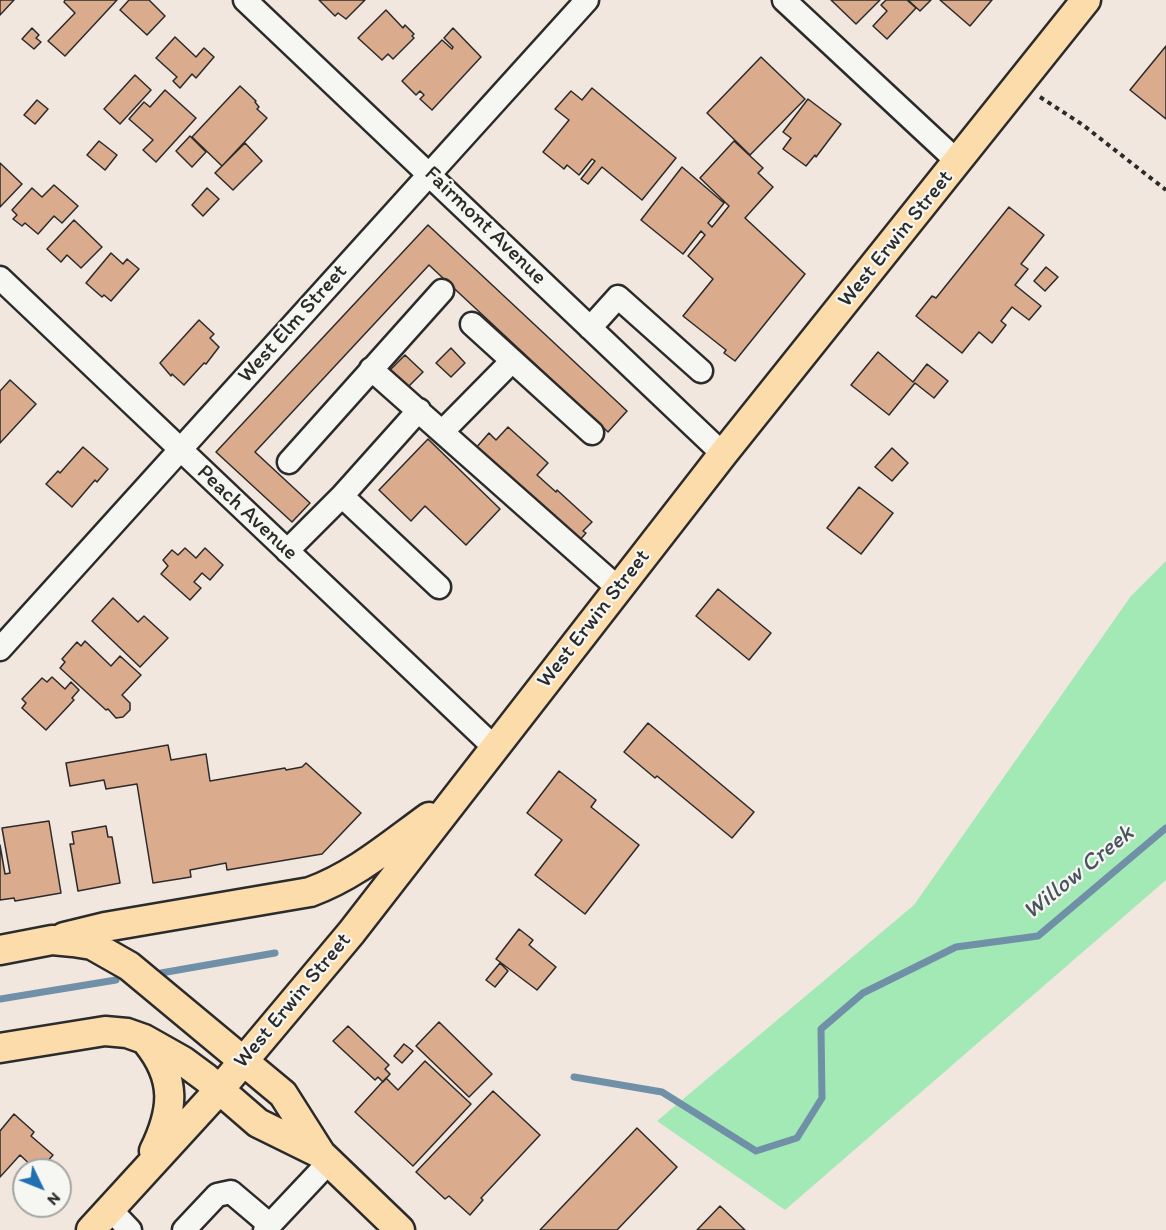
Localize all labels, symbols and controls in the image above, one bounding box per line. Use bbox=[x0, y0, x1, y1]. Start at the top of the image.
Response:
street label: Fairmont Avenue bbox=[418, 161, 552, 291]
street label: West Erwin Street bbox=[833, 165, 959, 313]
street label: West Elm Street bbox=[233, 259, 353, 389]
street label: Peach Avenue bbox=[191, 460, 303, 566]
street label: West Erwin Street bbox=[532, 544, 656, 694]
water label: Willow Creek bbox=[1018, 820, 1140, 926]
street label: West Erwin Street bbox=[229, 928, 357, 1074]
north arrow bbox=[12, 1158, 72, 1218]
text: N bbox=[43, 1189, 65, 1210]

